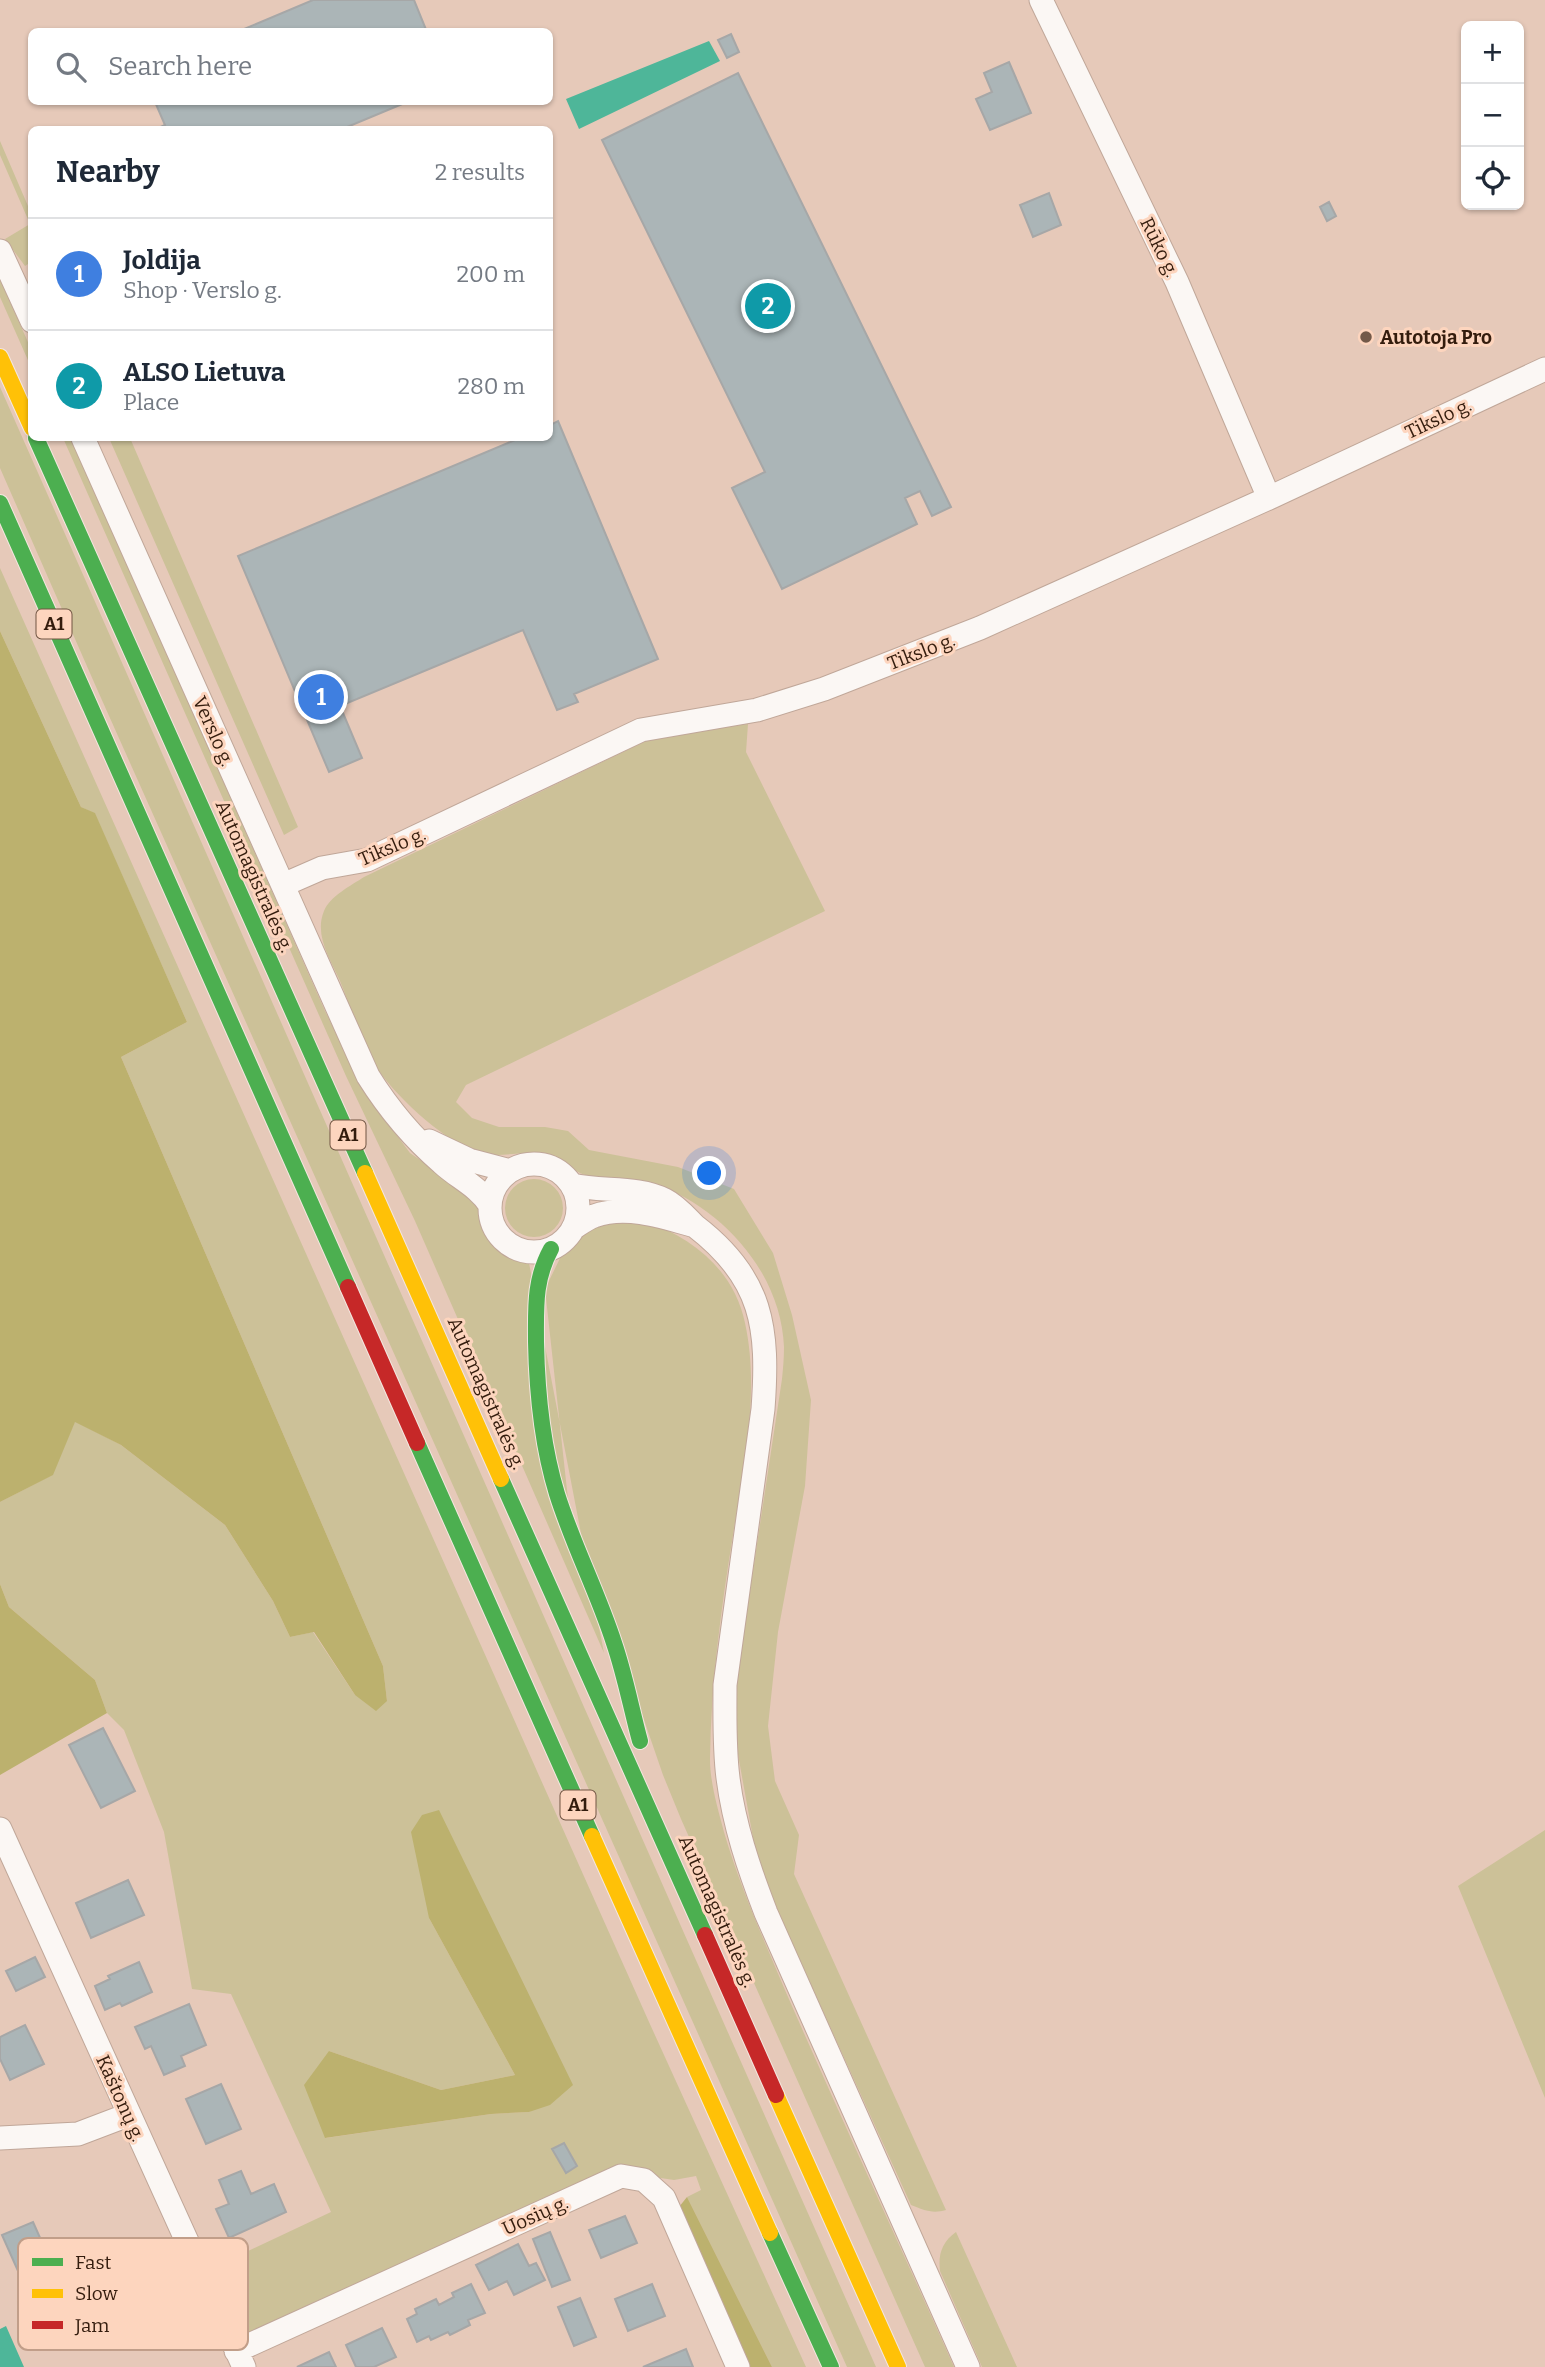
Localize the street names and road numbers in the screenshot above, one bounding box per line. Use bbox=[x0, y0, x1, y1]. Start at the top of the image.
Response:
street label: Rūko g. bbox=[1135, 214, 1184, 281]
street label: Tikslo g. bbox=[1401, 393, 1475, 444]
road number: A1 bbox=[36, 610, 72, 638]
street label: Tikslo g. bbox=[884, 628, 958, 675]
street label: Verslo g. bbox=[188, 693, 239, 770]
street label: Automagistralės g. bbox=[211, 796, 298, 956]
street label: Tikslo g. bbox=[355, 822, 429, 871]
road number: A1 bbox=[330, 1120, 366, 1150]
street label: Automagistralės g. bbox=[443, 1313, 530, 1473]
road number: A1 bbox=[560, 1790, 596, 1819]
street label: Automagistralės g. bbox=[674, 1831, 761, 1991]
street label: Kaštonų g. bbox=[91, 2051, 150, 2145]
street label: Uosių g. bbox=[499, 2191, 572, 2240]

